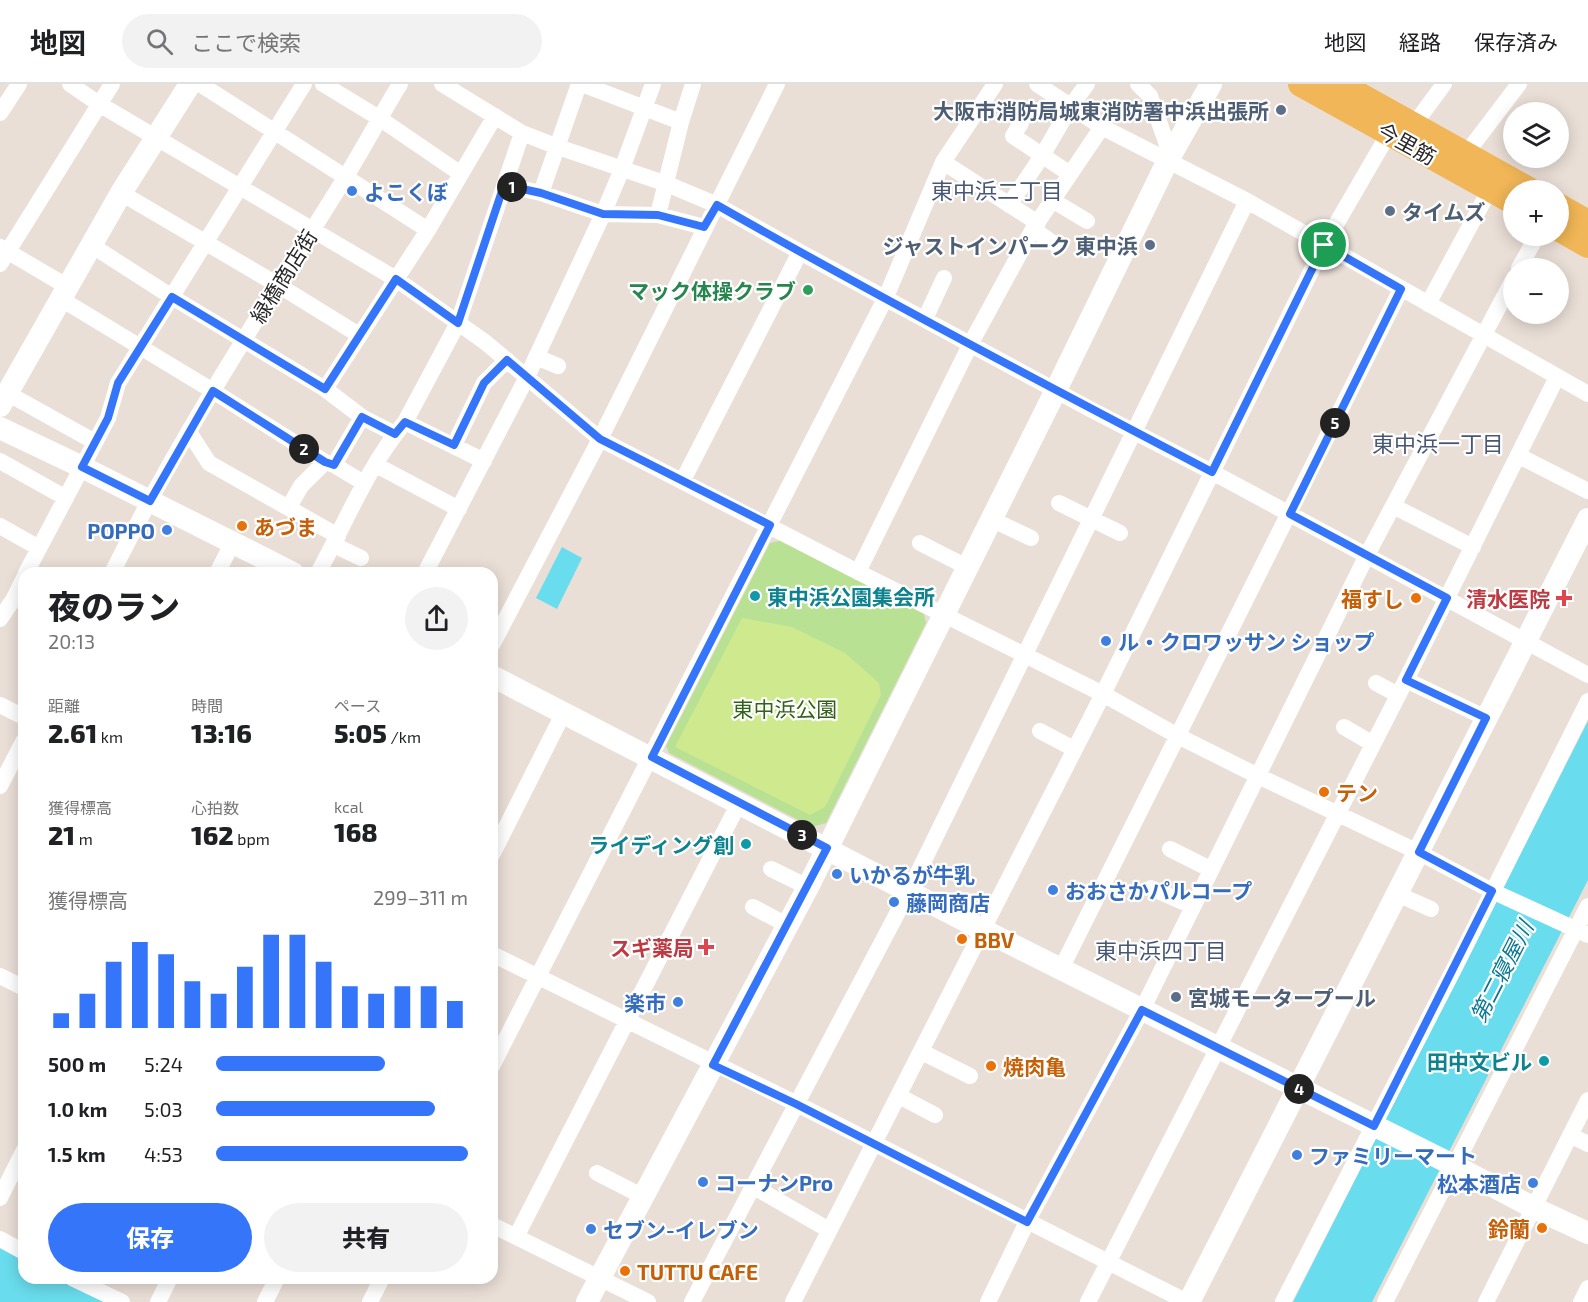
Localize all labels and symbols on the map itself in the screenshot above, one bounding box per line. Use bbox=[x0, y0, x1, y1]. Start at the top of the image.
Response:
place label: 大阪市消防局城東消防署中浜出張所 bbox=[933, 98, 1269, 123]
marker: 大阪市消防局城東消防署中浜出張所 bbox=[1274, 103, 1288, 117]
street label: 今里筋 bbox=[1373, 117, 1441, 169]
pin: 1 bbox=[497, 172, 527, 202]
district label: 東中浜二丁目 bbox=[931, 177, 1063, 203]
place label: よこくぼ bbox=[364, 179, 448, 204]
marker: よこくぼ bbox=[345, 184, 359, 198]
place label: タイムズ bbox=[1402, 199, 1486, 224]
marker: タイムズ bbox=[1383, 204, 1397, 218]
pin bbox=[1298, 219, 1349, 270]
street label: 緑橋商店街 bbox=[245, 225, 321, 327]
place label: ジャストインパーク 東中浜 bbox=[883, 233, 1138, 258]
marker: ジャストインパーク 東中浜 bbox=[1143, 238, 1157, 252]
place label: マック体操クラブ bbox=[628, 278, 796, 303]
marker: マック体操クラブ bbox=[801, 283, 815, 297]
pin: 5 bbox=[1320, 408, 1350, 438]
district label: 東中浜一丁目 bbox=[1372, 430, 1504, 456]
pin: 2 bbox=[289, 434, 319, 464]
place label: あづま bbox=[254, 514, 317, 539]
place label: POPPO bbox=[87, 518, 155, 543]
marker: あづま bbox=[235, 519, 249, 533]
marker: POPPO bbox=[160, 523, 174, 537]
place label: 東中浜公園集会所 bbox=[767, 584, 935, 609]
place label: 福すし bbox=[1341, 586, 1404, 611]
place label: 清水医院 bbox=[1466, 586, 1550, 611]
marker: 東中浜公園集会所 bbox=[748, 589, 762, 603]
marker: 清水医院 bbox=[1555, 589, 1573, 607]
marker: 福すし bbox=[1409, 591, 1423, 605]
place label: ル・クロワッサン ショップ bbox=[1118, 629, 1375, 654]
marker: ル・クロワッサン ショップ bbox=[1099, 634, 1113, 648]
park label: 東中浜公園 bbox=[733, 696, 838, 721]
place label: テン bbox=[1336, 780, 1378, 805]
marker: テン bbox=[1317, 785, 1331, 799]
pin: 3 bbox=[787, 820, 817, 850]
place label: ライディング創 bbox=[588, 832, 734, 857]
marker: ライディング創 bbox=[739, 837, 753, 851]
place label: いかるが牛乳 bbox=[849, 862, 975, 887]
marker: いかるが牛乳 bbox=[830, 867, 844, 881]
place label: おおさかパルコープ bbox=[1065, 878, 1252, 903]
marker: おおさかパルコープ bbox=[1046, 883, 1060, 897]
place label: 藤岡商店 bbox=[906, 890, 990, 915]
marker: 藤岡商店 bbox=[887, 895, 901, 909]
water label: 第二寝屋川 bbox=[1464, 914, 1538, 1026]
place label: BBV bbox=[974, 927, 1015, 952]
marker: BBV bbox=[955, 932, 969, 946]
place label: スギ薬局 bbox=[610, 935, 694, 960]
district label: 東中浜四丁目 bbox=[1095, 937, 1227, 963]
marker: スギ薬局 bbox=[699, 940, 713, 954]
place label: 宮城モータープール bbox=[1188, 985, 1376, 1010]
place label: 楽市 bbox=[624, 990, 666, 1015]
marker: 宮城モータープール bbox=[1169, 990, 1183, 1004]
marker: 楽市 bbox=[671, 995, 685, 1009]
place label: 田中文ビル bbox=[1427, 1049, 1532, 1074]
place label: 焼肉亀 bbox=[1003, 1054, 1066, 1079]
marker: 田中文ビル bbox=[1537, 1054, 1551, 1068]
marker: 焼肉亀 bbox=[984, 1059, 998, 1073]
pin: 4 bbox=[1284, 1074, 1314, 1104]
place label: ファミリーマート bbox=[1309, 1143, 1477, 1168]
marker: ファミリーマート bbox=[1290, 1148, 1304, 1162]
place label: コーナンPro bbox=[715, 1170, 833, 1195]
place label: 松本酒店 bbox=[1437, 1171, 1521, 1196]
marker: コーナンPro bbox=[696, 1175, 710, 1189]
marker: 松本酒店 bbox=[1526, 1176, 1540, 1190]
place label: 鈴蘭 bbox=[1488, 1216, 1530, 1241]
place label: セブン-イレブン bbox=[603, 1217, 759, 1242]
marker: 鈴蘭 bbox=[1535, 1221, 1549, 1235]
marker: セブン-イレブン bbox=[584, 1222, 598, 1236]
place label: TUTTU CAFE bbox=[637, 1259, 758, 1284]
marker: TUTTU CAFE bbox=[618, 1264, 632, 1278]

